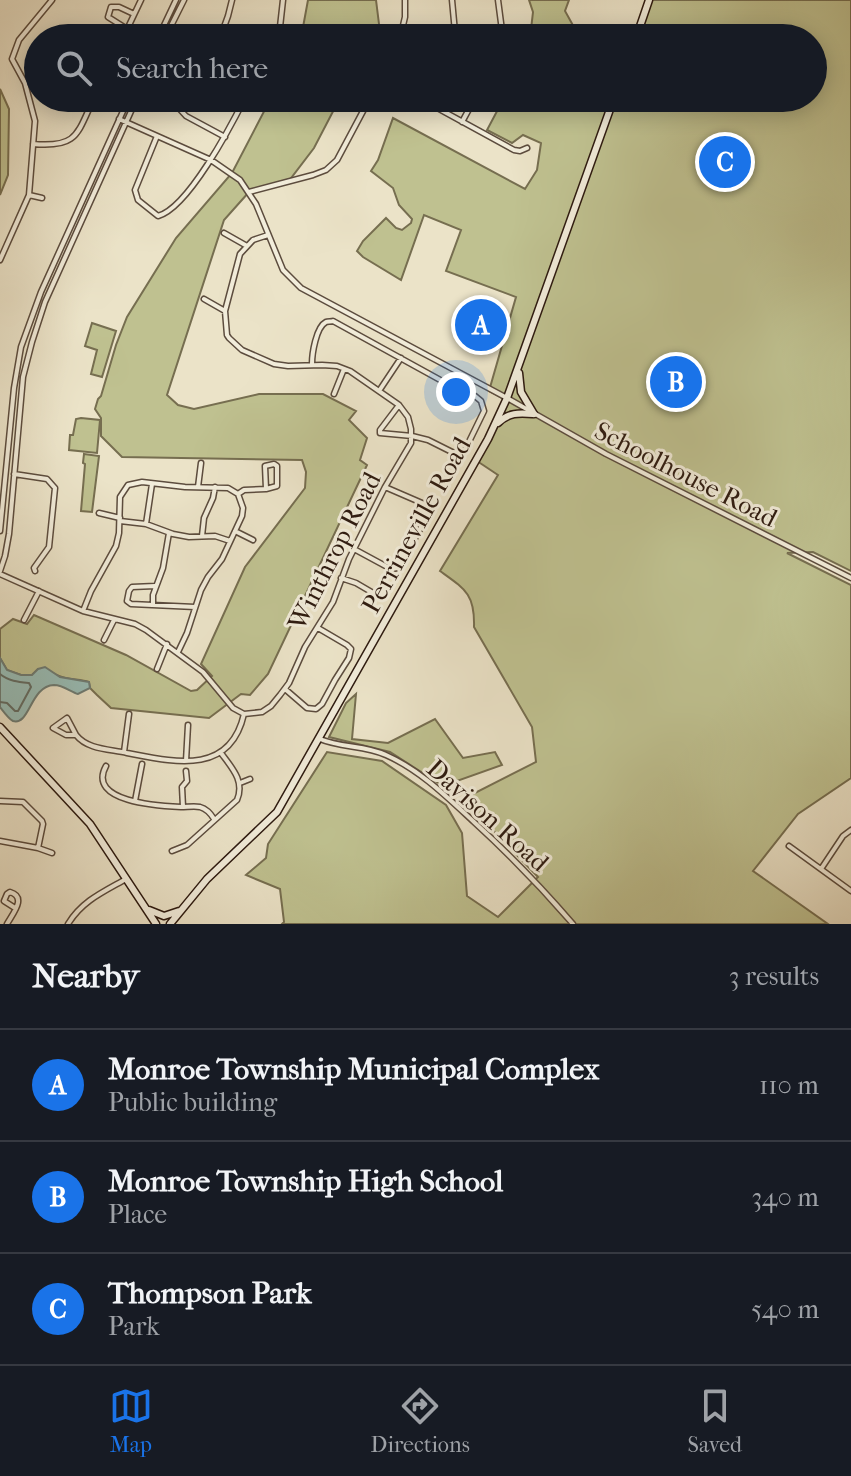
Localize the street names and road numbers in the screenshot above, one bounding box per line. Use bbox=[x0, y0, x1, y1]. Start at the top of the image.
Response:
street label: Schoolhouse Road bbox=[589, 415, 783, 534]
street label: Perrineville Road bbox=[355, 431, 478, 619]
street label: Winthrop Road bbox=[281, 466, 388, 636]
street label: Davison Road bbox=[420, 753, 556, 879]

